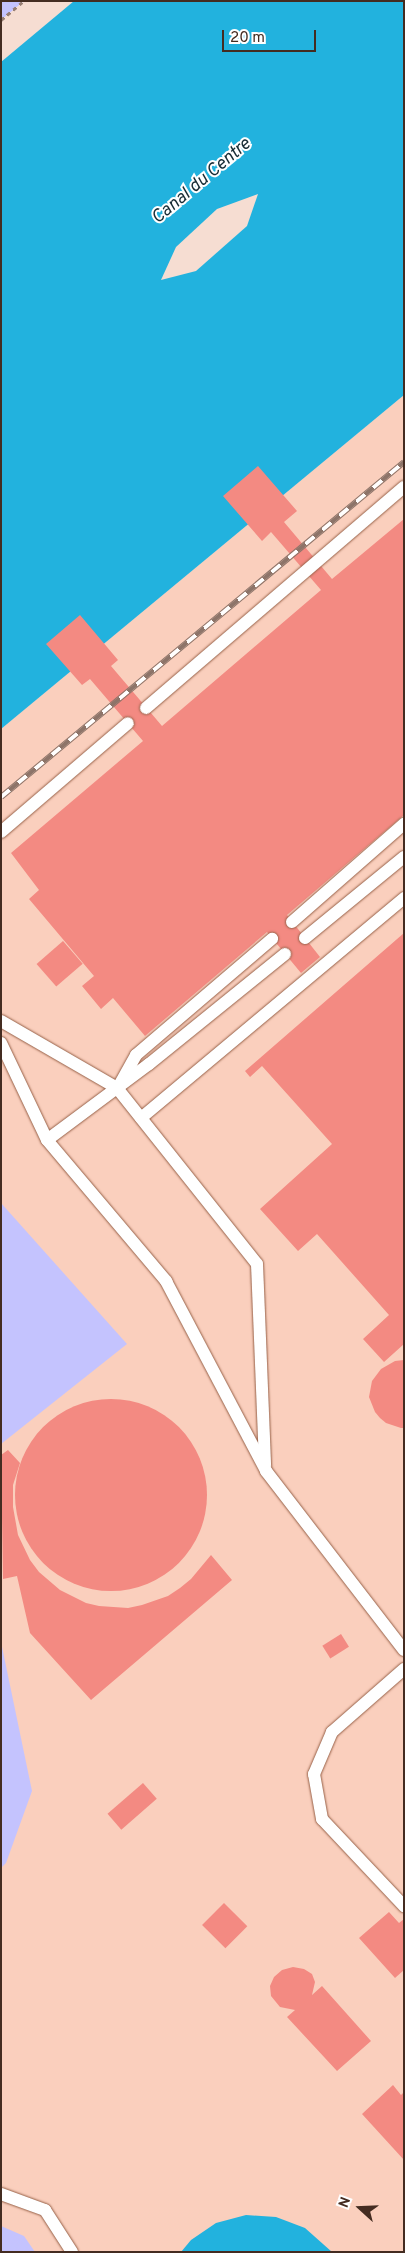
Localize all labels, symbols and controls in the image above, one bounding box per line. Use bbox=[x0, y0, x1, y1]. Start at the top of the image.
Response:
scale bar bbox=[225, 20, 319, 52]
text: 20 m bbox=[230, 29, 265, 48]
water label: Canal du Centre bbox=[148, 134, 256, 230]
north arrow bbox=[335, 2183, 385, 2233]
text: N bbox=[336, 2195, 355, 2210]

